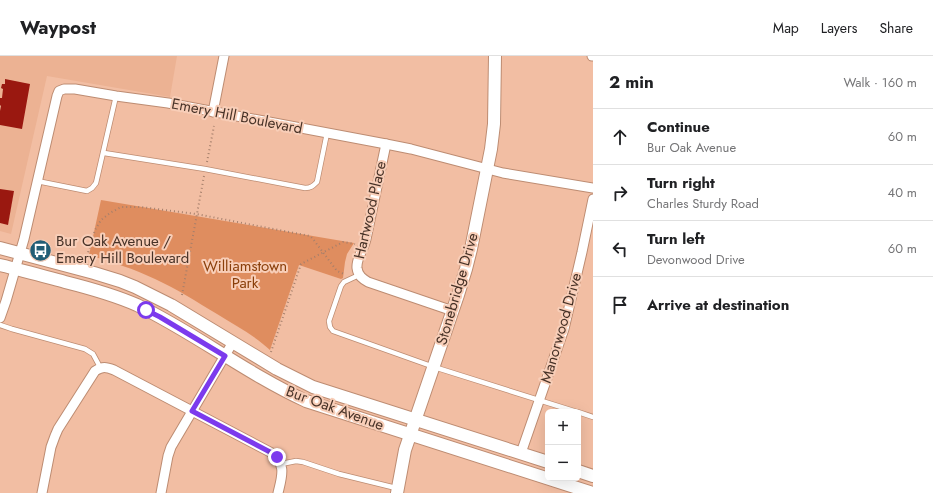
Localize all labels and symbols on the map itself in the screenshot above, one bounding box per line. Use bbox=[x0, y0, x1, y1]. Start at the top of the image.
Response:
street label: Emery Hill Boulevard bbox=[169, 92, 305, 140]
street label: Hartwood Place bbox=[348, 159, 392, 261]
place label: Bur Oak Avenue / Emery Hill Boulevard bbox=[56, 230, 189, 269]
street label: Stonebridge Drive bbox=[430, 230, 484, 348]
bus stop icon: Bur Oak Avenue / Emery Hill Boulevard bbox=[27, 237, 53, 263]
park label: Williamstown Park bbox=[203, 255, 287, 294]
street label: Manorwood Drive bbox=[535, 270, 587, 386]
route start bbox=[137, 301, 155, 319]
street label: Bur Oak Avenue bbox=[283, 380, 387, 436]
route end bbox=[268, 448, 286, 466]

